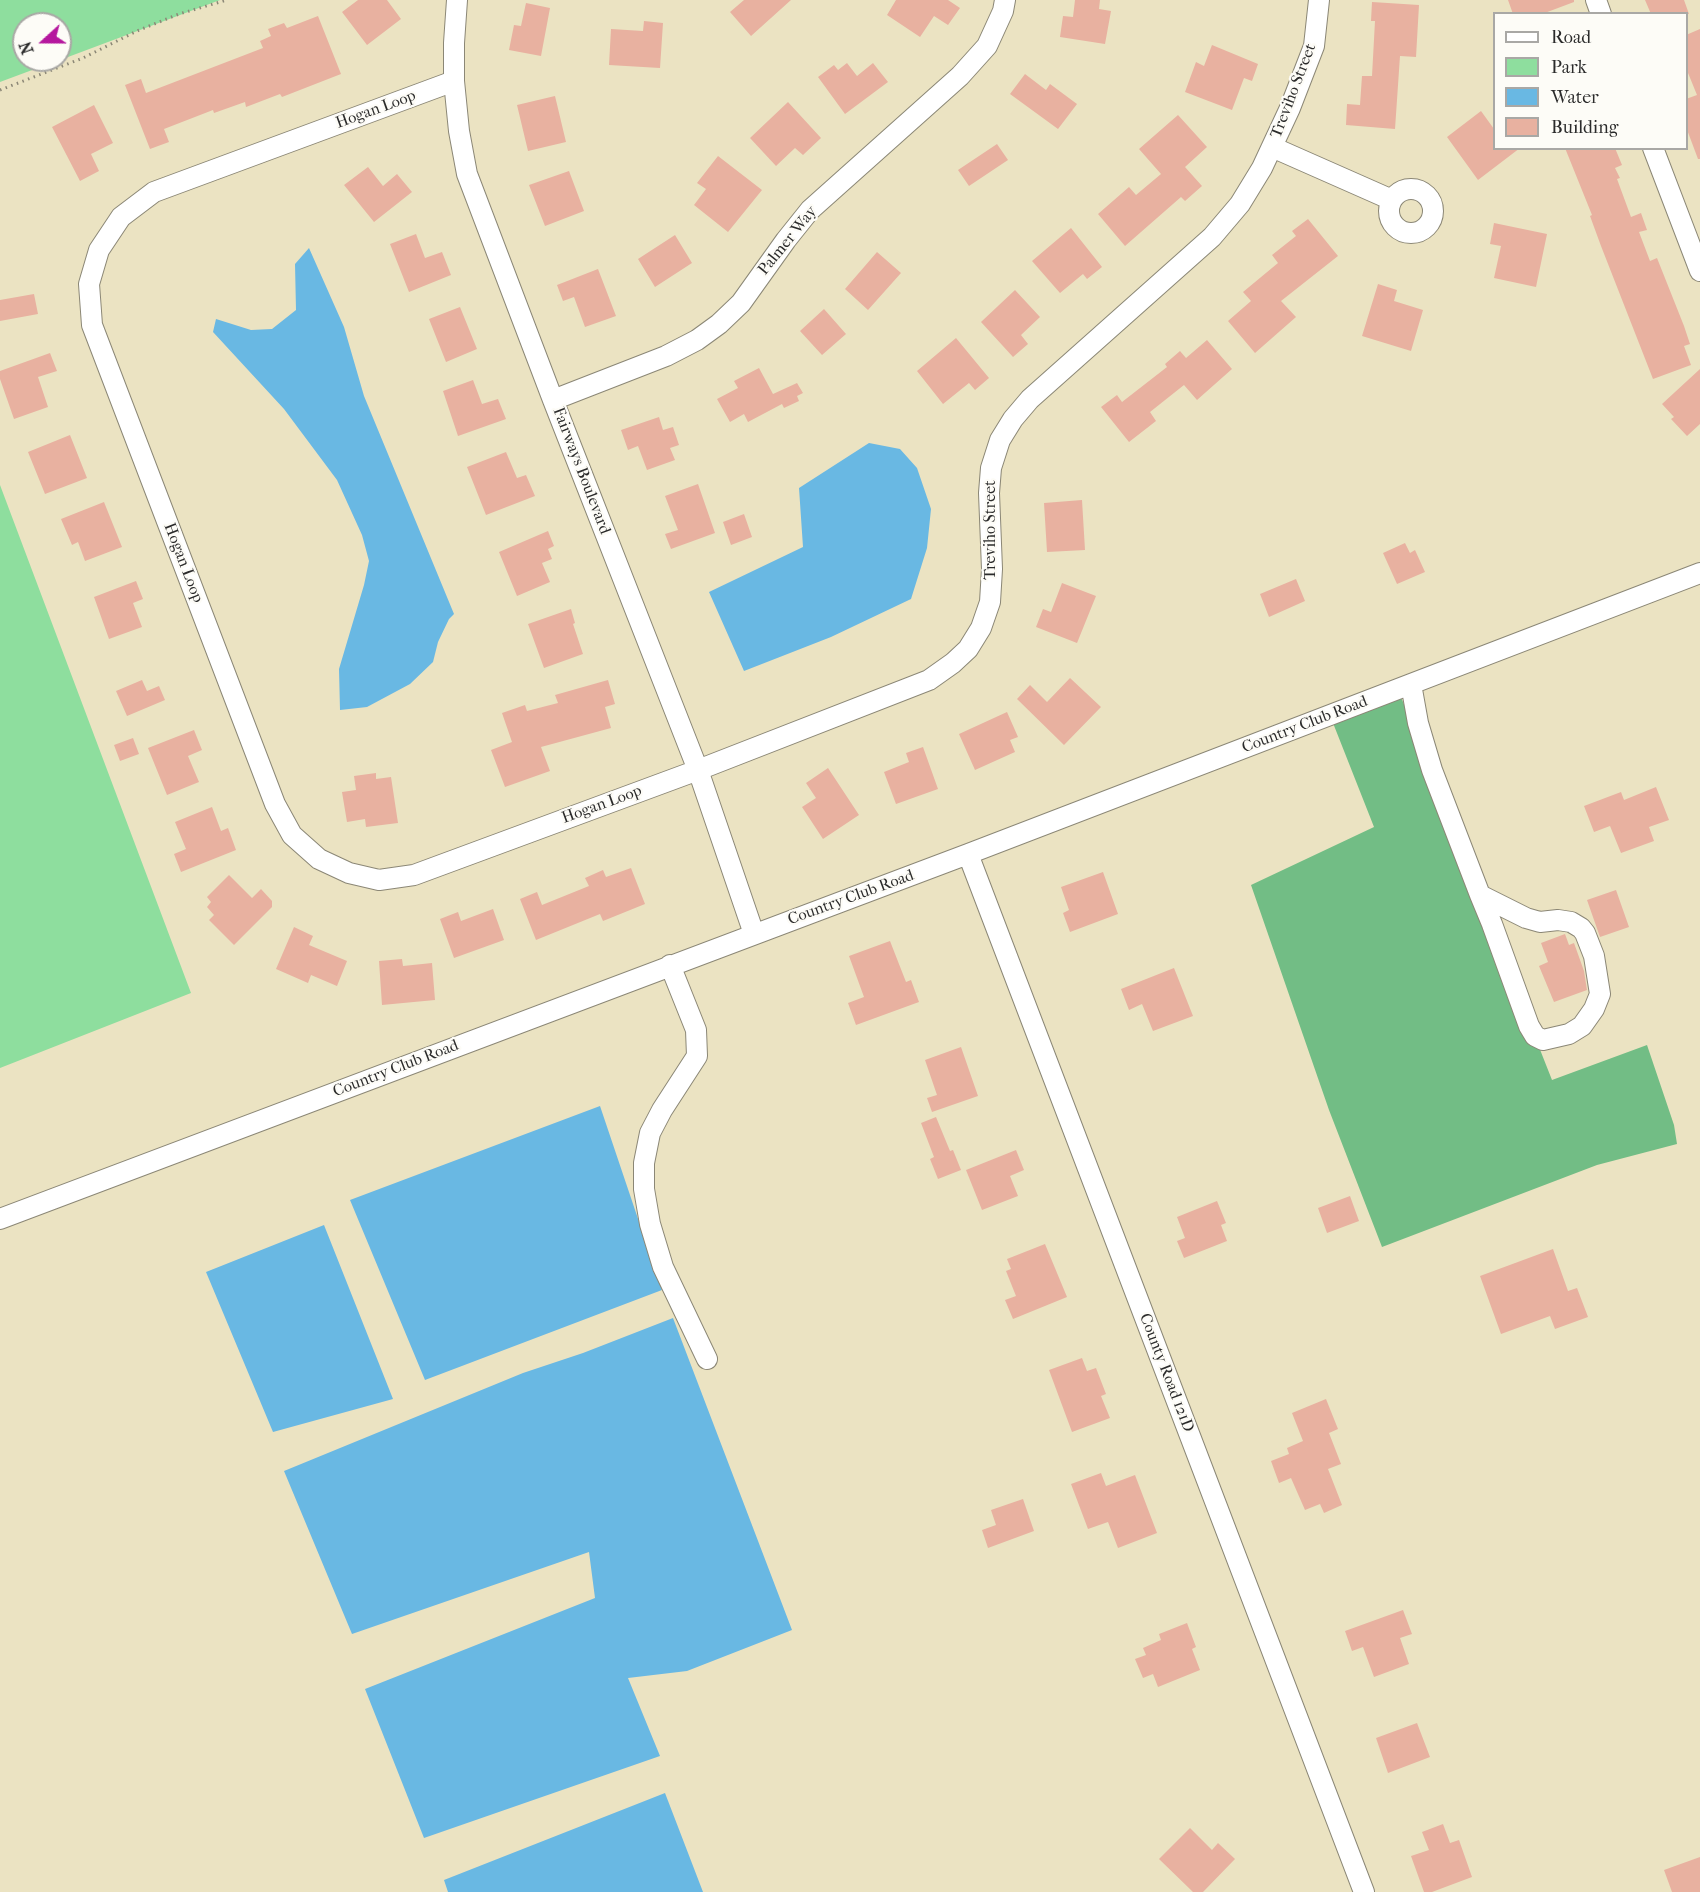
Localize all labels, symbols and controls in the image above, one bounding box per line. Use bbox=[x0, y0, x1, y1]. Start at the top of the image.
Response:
north arrow bbox=[12, 12, 72, 72]
legend bbox=[1493, 12, 1688, 150]
text: Road bbox=[1551, 27, 1591, 48]
text: N bbox=[16, 39, 38, 57]
street label: Treviho Street bbox=[1267, 41, 1321, 141]
text: Park bbox=[1551, 57, 1587, 78]
street label: Hogan Loop bbox=[333, 87, 419, 133]
text: Water bbox=[1551, 87, 1599, 108]
text: Building bbox=[1551, 117, 1618, 138]
street label: Palmer Way bbox=[754, 203, 822, 279]
street label: Fairways Boulevard bbox=[548, 405, 614, 537]
street label: Treviho Street bbox=[981, 480, 1001, 580]
street label: Hogan Loop bbox=[159, 520, 207, 606]
street label: Country Club Road bbox=[1240, 692, 1370, 758]
street label: Hogan Loop bbox=[559, 782, 645, 828]
street label: Country Club Road bbox=[785, 866, 917, 930]
street label: Country Club Road bbox=[331, 1036, 461, 1102]
street label: County Road 121D bbox=[1135, 1311, 1197, 1435]

